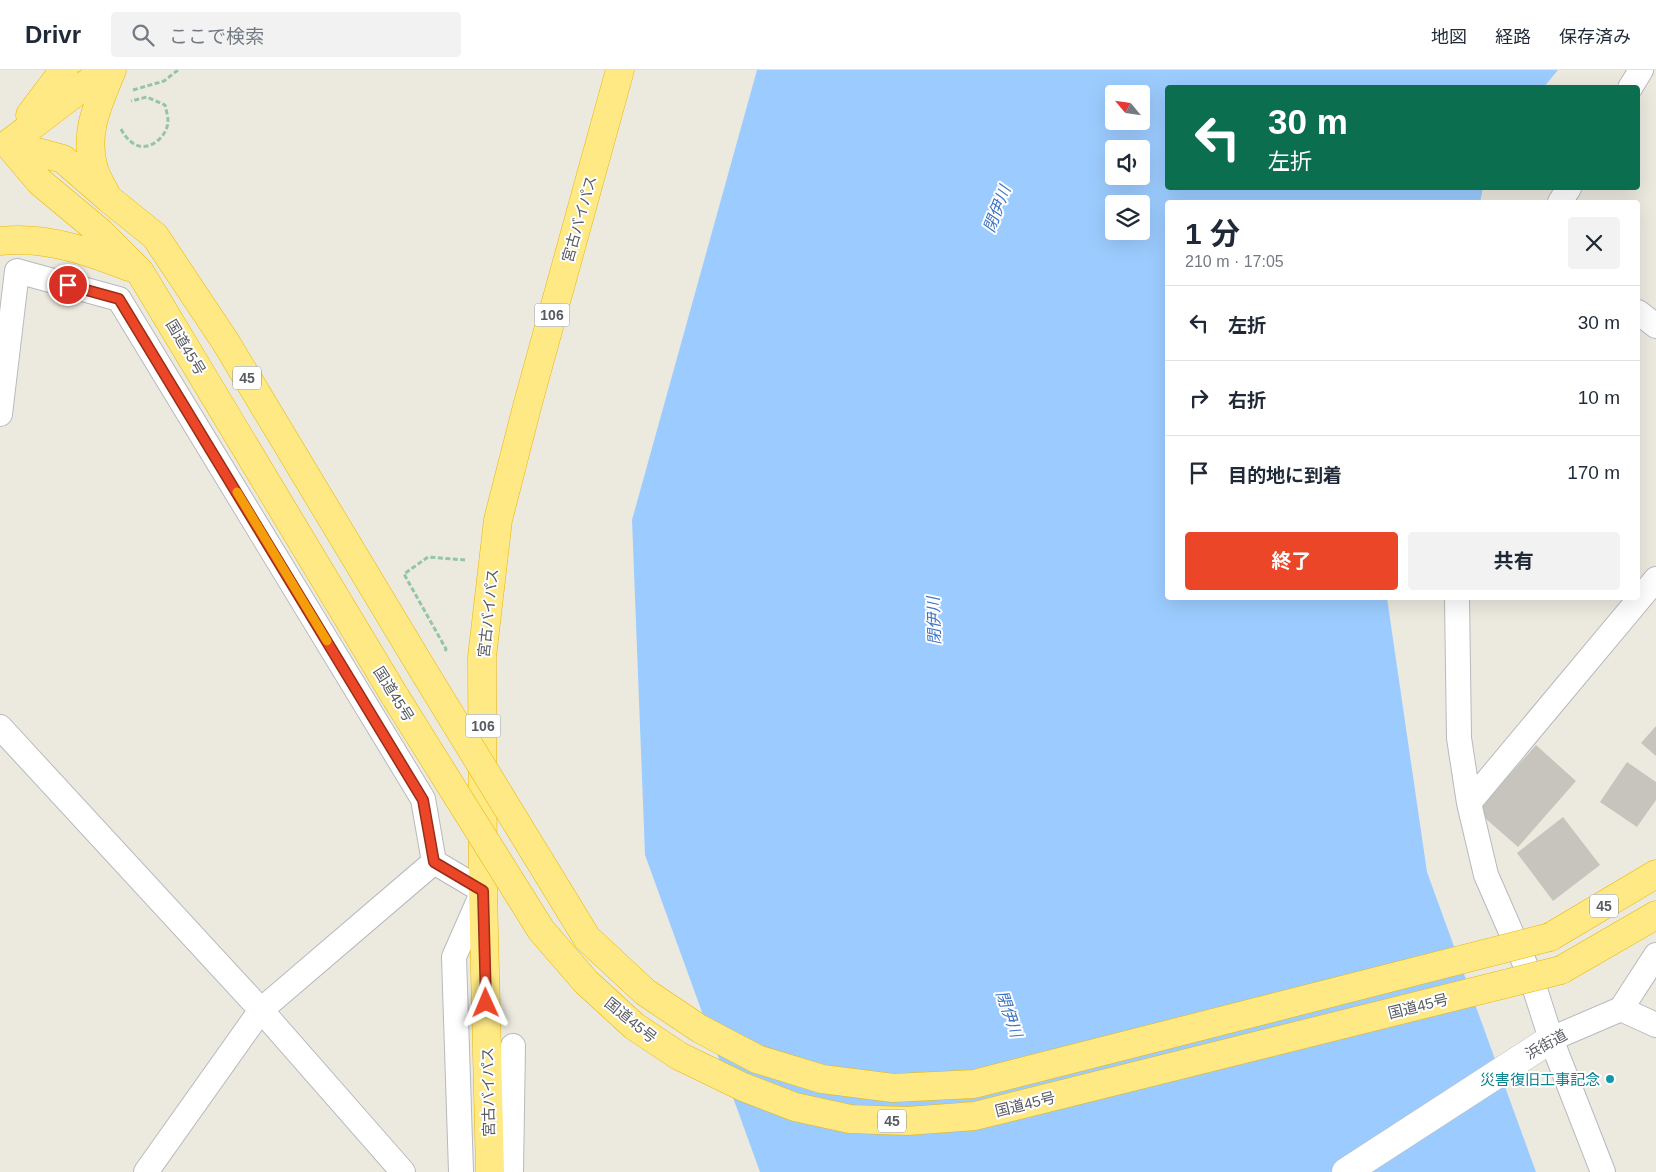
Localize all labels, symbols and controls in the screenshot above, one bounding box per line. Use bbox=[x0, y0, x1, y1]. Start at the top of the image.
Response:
search box bbox=[111, 12, 461, 57]
text: Drivr bbox=[25, 21, 81, 48]
icon: search bbox=[129, 21, 157, 49]
text: ここで検索 bbox=[169, 26, 264, 47]
text: 地図 bbox=[1431, 27, 1467, 47]
text: 経路 bbox=[1495, 27, 1531, 47]
text: 保存済み bbox=[1559, 27, 1631, 47]
north arrow bbox=[1105, 85, 1150, 130]
map controls bbox=[1105, 85, 1150, 240]
text: 30 m bbox=[1268, 102, 1348, 141]
icon: left bbox=[1185, 105, 1250, 170]
button: sound bbox=[1105, 140, 1150, 185]
text: 左折 bbox=[1268, 149, 1312, 174]
street label: 宮古バイパス bbox=[558, 174, 600, 264]
water label: 閉伊川 bbox=[980, 182, 1014, 234]
button: layers bbox=[1105, 195, 1150, 240]
text: 1 分 bbox=[1185, 217, 1240, 250]
button: close bbox=[1568, 217, 1620, 269]
text: 210 m · 17:05 bbox=[1185, 253, 1284, 270]
pin bbox=[47, 264, 89, 306]
icon: arrive bbox=[54, 271, 82, 299]
road number: 106 bbox=[534, 304, 570, 326]
icon: left bbox=[1185, 309, 1213, 337]
text: 30 m bbox=[1578, 312, 1620, 333]
text: 左折 bbox=[1228, 315, 1266, 336]
street label: 国道45号 bbox=[163, 316, 209, 378]
road number: 45 bbox=[233, 366, 261, 390]
icon: right bbox=[1185, 384, 1213, 412]
text: 10 m bbox=[1578, 387, 1620, 408]
text: 右折 bbox=[1228, 390, 1266, 411]
icon: arrive bbox=[1185, 459, 1213, 487]
text: 170 m bbox=[1567, 462, 1620, 483]
text: 目的地に到着 bbox=[1228, 465, 1342, 486]
button: 終了 bbox=[1185, 532, 1398, 590]
button: 共有 bbox=[1408, 532, 1620, 590]
street label: 宮古バイパス bbox=[475, 568, 501, 658]
water label: 閉伊川 bbox=[925, 595, 943, 645]
street label: 国道45号 bbox=[370, 663, 418, 725]
road number: 106 bbox=[466, 714, 500, 738]
road number: 45 bbox=[1590, 894, 1618, 918]
position arrow bbox=[459, 976, 511, 1028]
water label: 閉伊川 bbox=[993, 989, 1025, 1041]
street label: 国道45号 bbox=[1386, 990, 1450, 1022]
street label: 国道45号 bbox=[602, 994, 660, 1046]
street label: 浜街道 bbox=[1522, 1026, 1570, 1062]
street label: 宮古バイパス bbox=[479, 1047, 497, 1137]
place label: 災害復旧工事記念 bbox=[1480, 1071, 1600, 1088]
marker: 災害復旧工事記念 bbox=[1604, 1073, 1616, 1085]
street label: 国道45号 bbox=[993, 1088, 1057, 1120]
road number: 45 bbox=[878, 1110, 906, 1132]

